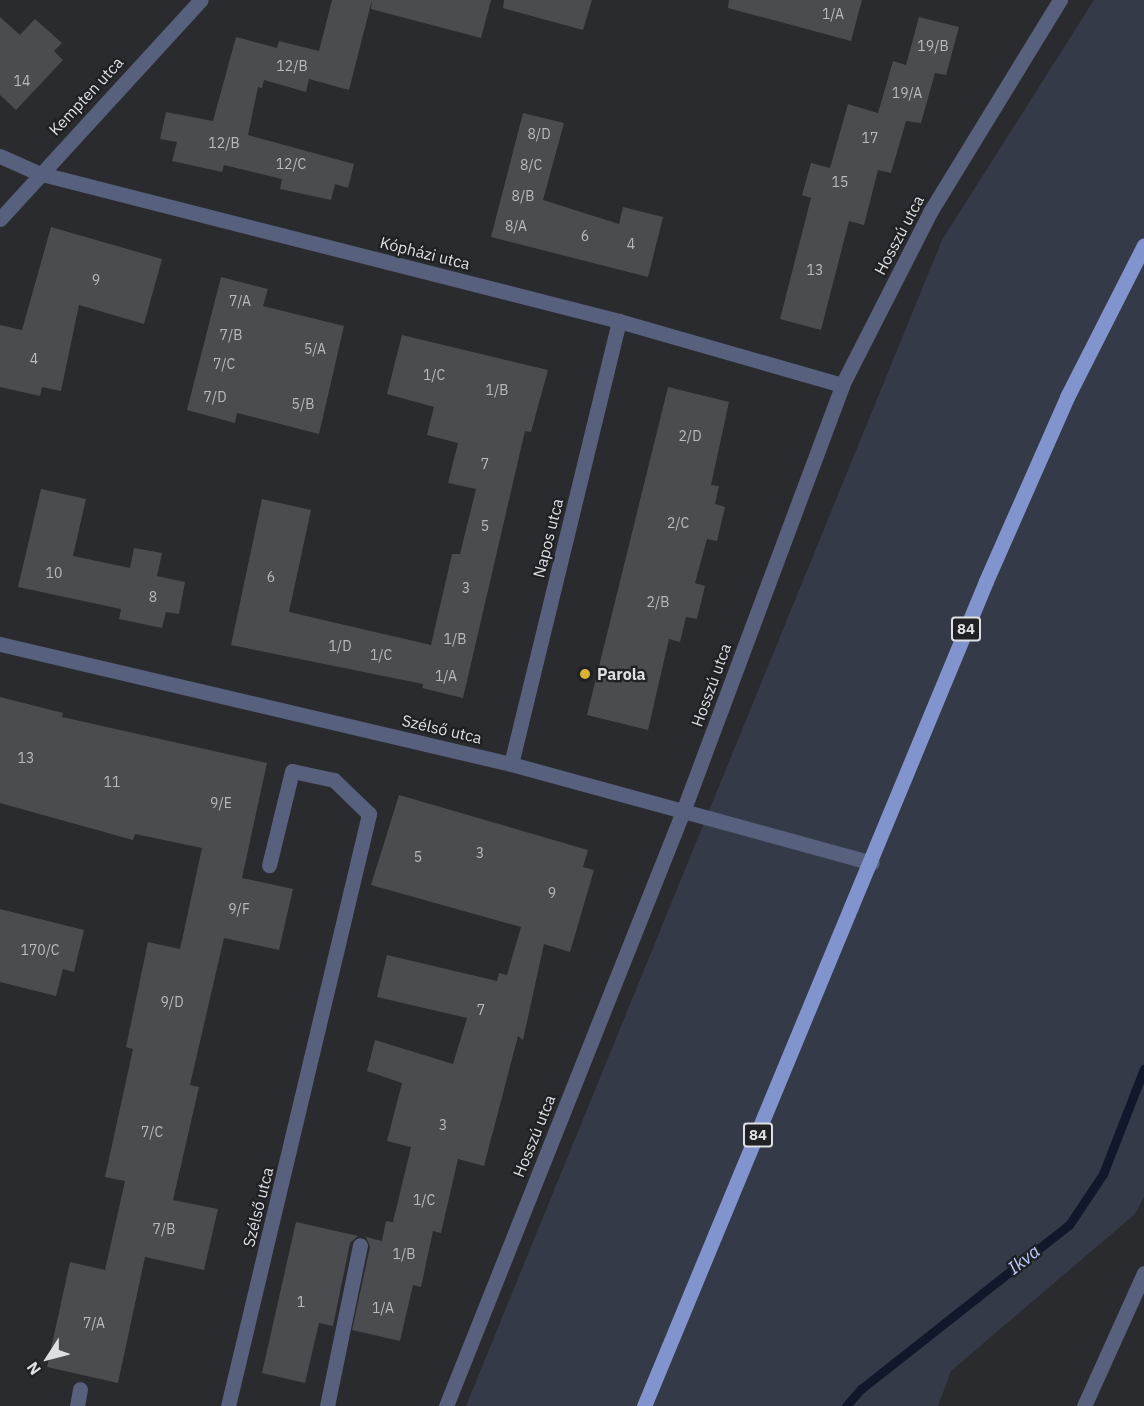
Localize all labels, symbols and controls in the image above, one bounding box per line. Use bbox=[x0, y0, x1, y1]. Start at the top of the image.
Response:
house number: 1/A bbox=[822, 6, 844, 22]
house number: 19/B bbox=[917, 38, 949, 54]
street label: Kempten utca bbox=[45, 53, 127, 139]
house number: 12/B bbox=[276, 58, 308, 74]
house number: 14 bbox=[14, 73, 30, 89]
house number: 19/A bbox=[892, 85, 922, 101]
house number: 8/D bbox=[527, 126, 551, 142]
house number: 17 bbox=[862, 130, 878, 146]
house number: 12/B bbox=[208, 135, 240, 151]
house number: 12/C bbox=[276, 156, 306, 172]
house number: 8/C bbox=[520, 157, 542, 173]
house number: 15 bbox=[832, 174, 848, 190]
house number: 8/B bbox=[512, 188, 534, 204]
street label: Hosszú utca bbox=[870, 192, 928, 278]
house number: 8/A bbox=[505, 218, 527, 234]
house number: 6 bbox=[581, 228, 589, 244]
street label: Kópházi utca bbox=[378, 233, 472, 273]
house number: 4 bbox=[627, 236, 635, 252]
house number: 13 bbox=[807, 262, 823, 278]
house number: 9 bbox=[92, 272, 100, 288]
house number: 7/A bbox=[229, 293, 251, 309]
house number: 7/B bbox=[220, 327, 242, 343]
house number: 5/A bbox=[304, 341, 326, 357]
house number: 4 bbox=[30, 351, 38, 367]
house number: 7/C bbox=[213, 356, 235, 372]
house number: 1/C bbox=[423, 367, 445, 383]
house number: 1/B bbox=[486, 382, 508, 398]
house number: 7/D bbox=[203, 389, 227, 405]
house number: 5/B bbox=[292, 396, 314, 412]
house number: 2/D bbox=[678, 428, 702, 444]
house number: 7 bbox=[481, 456, 489, 472]
street label: Napos utca bbox=[529, 496, 567, 580]
house number: 2/C bbox=[667, 515, 689, 531]
house number: 5 bbox=[481, 518, 489, 534]
house number: 10 bbox=[46, 565, 62, 581]
house number: 6 bbox=[267, 569, 275, 585]
house number: 3 bbox=[462, 580, 470, 596]
house number: 8 bbox=[149, 589, 157, 605]
house number: 2/B bbox=[647, 594, 669, 610]
road number: 84 bbox=[951, 617, 981, 641]
house number: 1/B bbox=[444, 631, 466, 647]
house number: 1/D bbox=[328, 638, 352, 654]
street label: Hosszú utca bbox=[687, 641, 735, 729]
house number: 1/C bbox=[370, 647, 392, 663]
place label: Parola bbox=[597, 664, 646, 684]
marker: Parola bbox=[578, 667, 592, 681]
house number: 1/A bbox=[435, 668, 457, 684]
street label: Szélső utca bbox=[400, 710, 484, 748]
house number: 13 bbox=[18, 750, 34, 766]
house number: 11 bbox=[104, 774, 120, 790]
house number: 9/E bbox=[210, 795, 232, 811]
house number: 3 bbox=[476, 845, 484, 861]
house number: 5 bbox=[414, 849, 422, 865]
house number: 9 bbox=[548, 885, 556, 901]
house number: 9/F bbox=[228, 901, 250, 917]
house number: 170/C bbox=[20, 942, 60, 958]
house number: 9/D bbox=[160, 994, 184, 1010]
house number: 7 bbox=[477, 1002, 485, 1018]
street label: Hosszú utca bbox=[509, 1092, 559, 1180]
house number: 3 bbox=[439, 1117, 447, 1133]
road number: 84 bbox=[743, 1123, 773, 1147]
house number: 7/C bbox=[141, 1124, 163, 1140]
street label: Szélső utca bbox=[239, 1165, 277, 1249]
house number: 1/C bbox=[413, 1192, 435, 1208]
house number: 7/B bbox=[153, 1221, 175, 1237]
water label: Ikva bbox=[1004, 1241, 1044, 1279]
house number: 1/B bbox=[393, 1246, 415, 1262]
house number: 1 bbox=[297, 1294, 305, 1310]
house number: 1/A bbox=[372, 1300, 394, 1316]
house number: 7/A bbox=[83, 1315, 105, 1331]
north arrow bbox=[18, 1328, 78, 1388]
text: N bbox=[22, 1358, 45, 1379]

